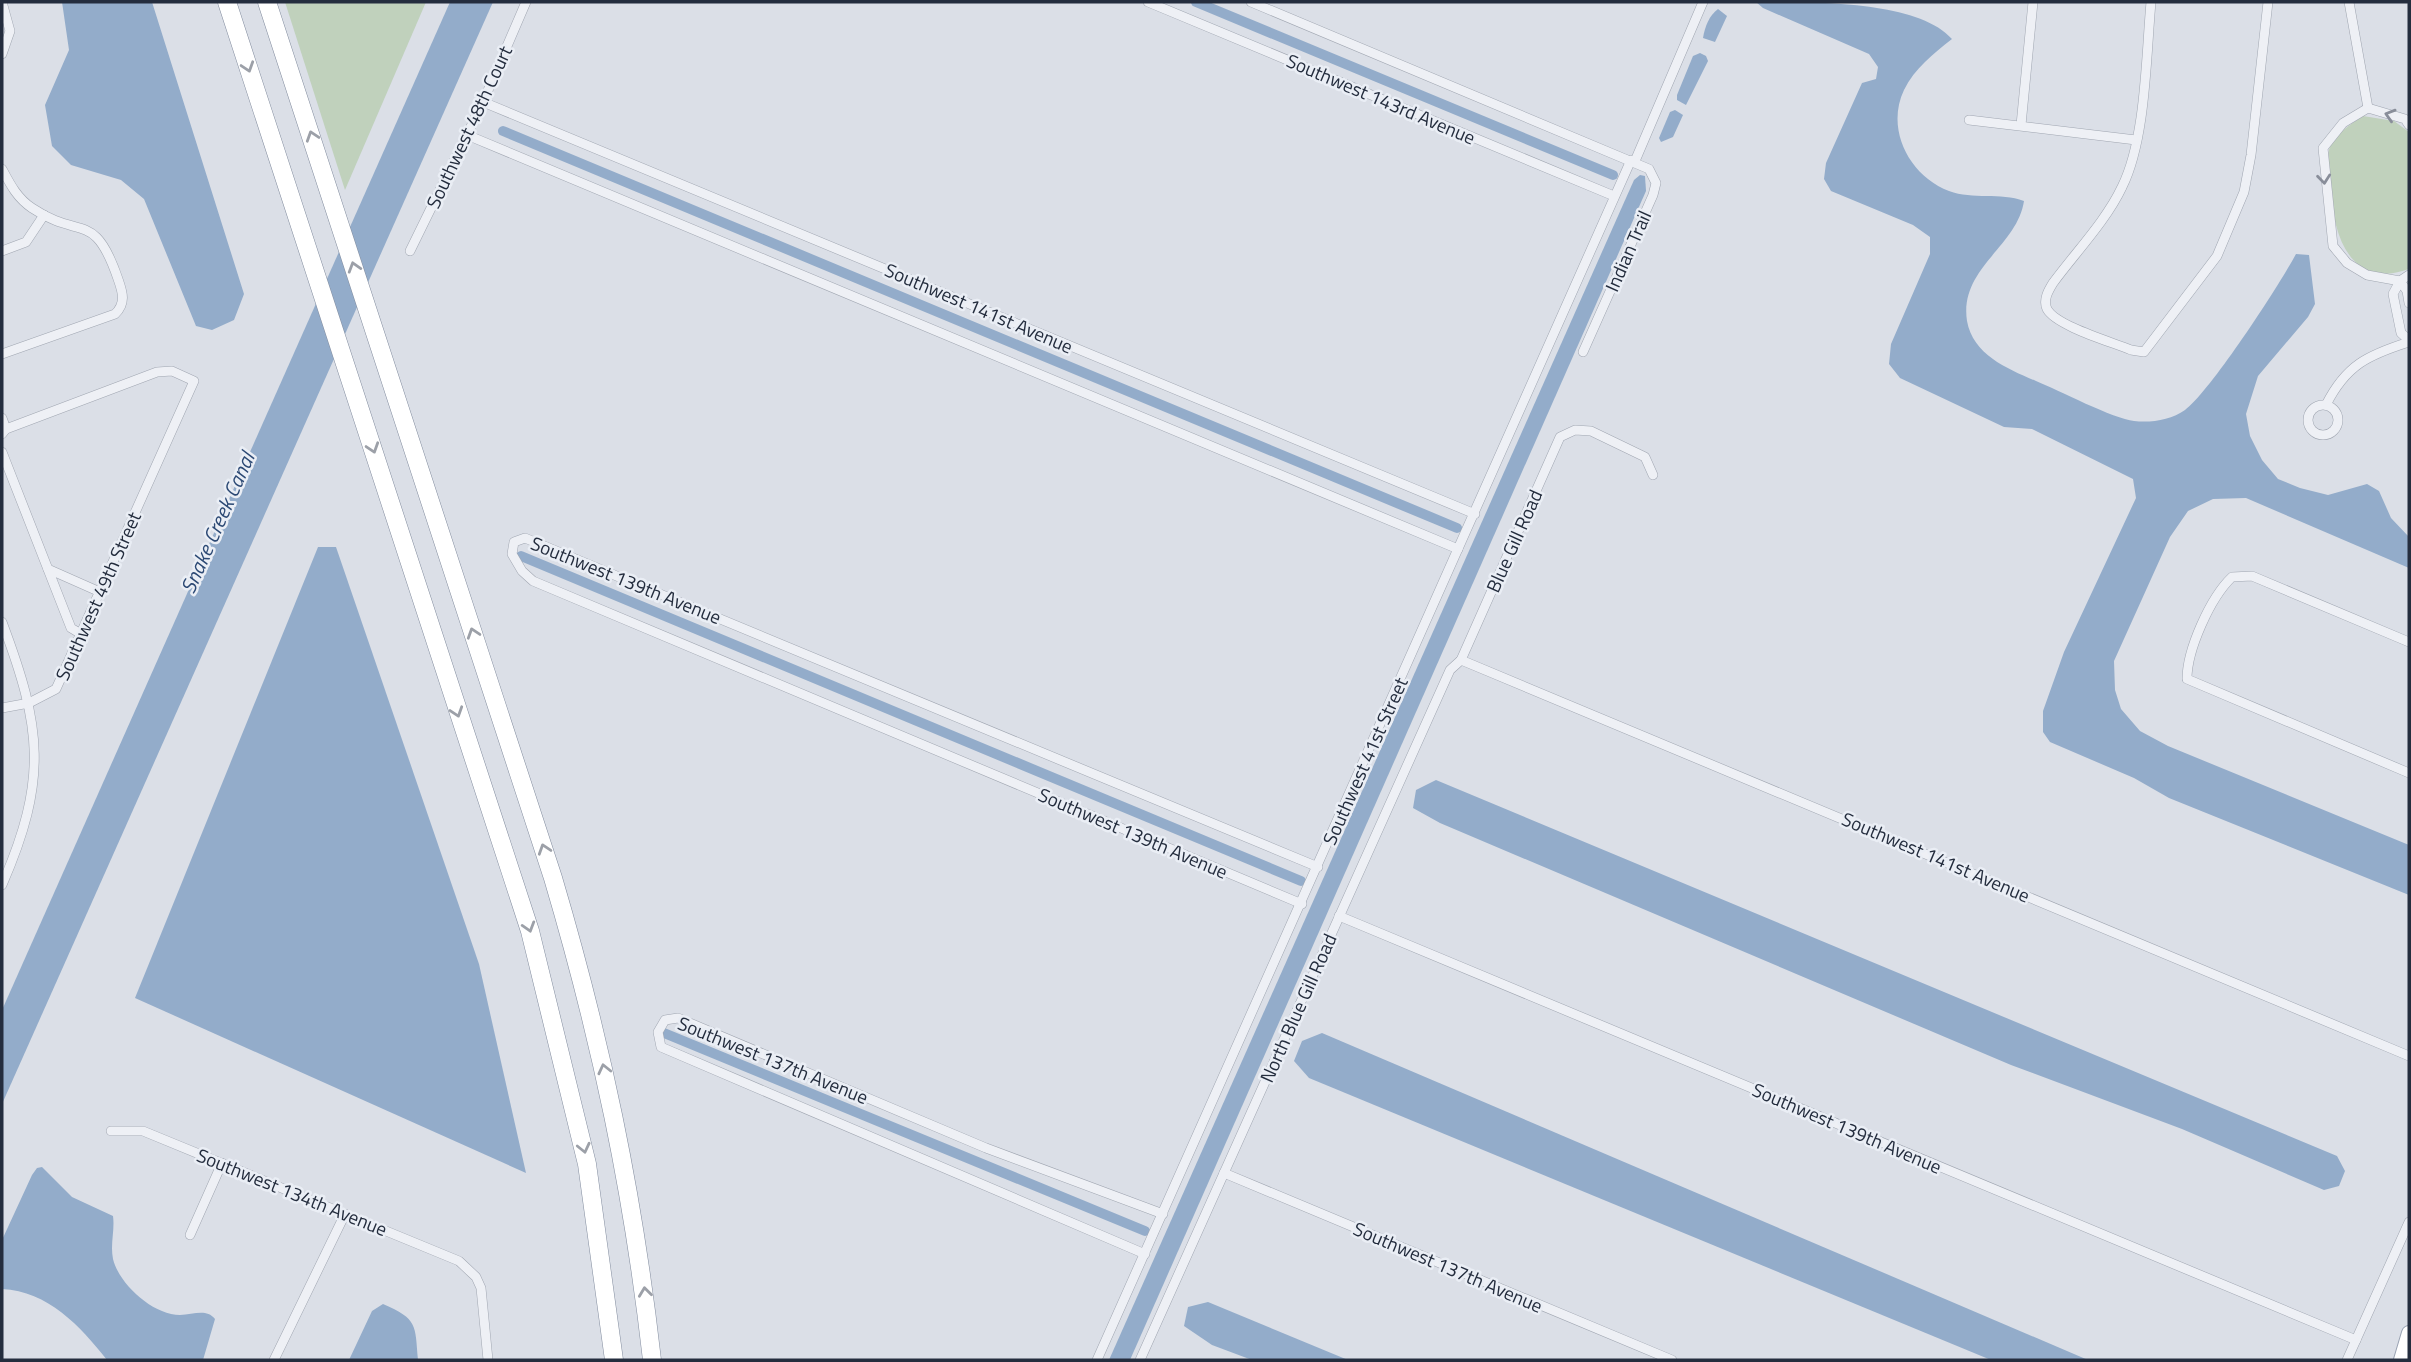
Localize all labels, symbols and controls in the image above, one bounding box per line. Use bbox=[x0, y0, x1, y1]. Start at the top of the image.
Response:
street label: Southwest 48th Court bbox=[418, 40, 519, 213]
street label: Southwest 143rd Avenue bbox=[1282, 46, 1480, 152]
one-way arrow bbox=[240, 60, 255, 72]
one-way arrow bbox=[2384, 108, 2396, 123]
one-way arrow bbox=[305, 130, 320, 142]
one-way arrow bbox=[2317, 173, 2332, 185]
street label: Indian Trail bbox=[1597, 206, 1658, 296]
street label: Southwest 141st Avenue bbox=[881, 255, 1078, 360]
one-way arrow bbox=[348, 262, 362, 274]
one-way arrow bbox=[365, 442, 379, 454]
water label: Snake Creek Canal bbox=[172, 445, 264, 598]
street label: Blue Gill Road bbox=[1478, 485, 1549, 597]
street label: Southwest 49th Street bbox=[47, 506, 148, 685]
street label: Southwest 139th Avenue bbox=[527, 528, 726, 631]
one-way arrow bbox=[467, 628, 481, 640]
street label: Southwest 41st Street bbox=[1315, 672, 1415, 849]
one-way arrow bbox=[449, 705, 463, 717]
street label: Southwest 139th Avenue bbox=[1034, 779, 1232, 886]
street label: Southwest 141st Avenue bbox=[1838, 804, 2035, 909]
one-way arrow bbox=[538, 844, 552, 856]
one-way arrow bbox=[521, 921, 535, 933]
street label: North Blue Gill Road bbox=[1252, 929, 1343, 1087]
street label: Southwest 137th Avenue bbox=[674, 1008, 873, 1111]
one-way arrow bbox=[598, 1063, 612, 1075]
street label: Southwest 139th Avenue bbox=[1748, 1074, 1946, 1181]
street label: Southwest 134th Avenue bbox=[193, 1140, 392, 1243]
one-way arrow bbox=[575, 1142, 590, 1154]
street label: Southwest 137th Avenue bbox=[1349, 1213, 1547, 1320]
one-way arrow bbox=[637, 1287, 652, 1298]

